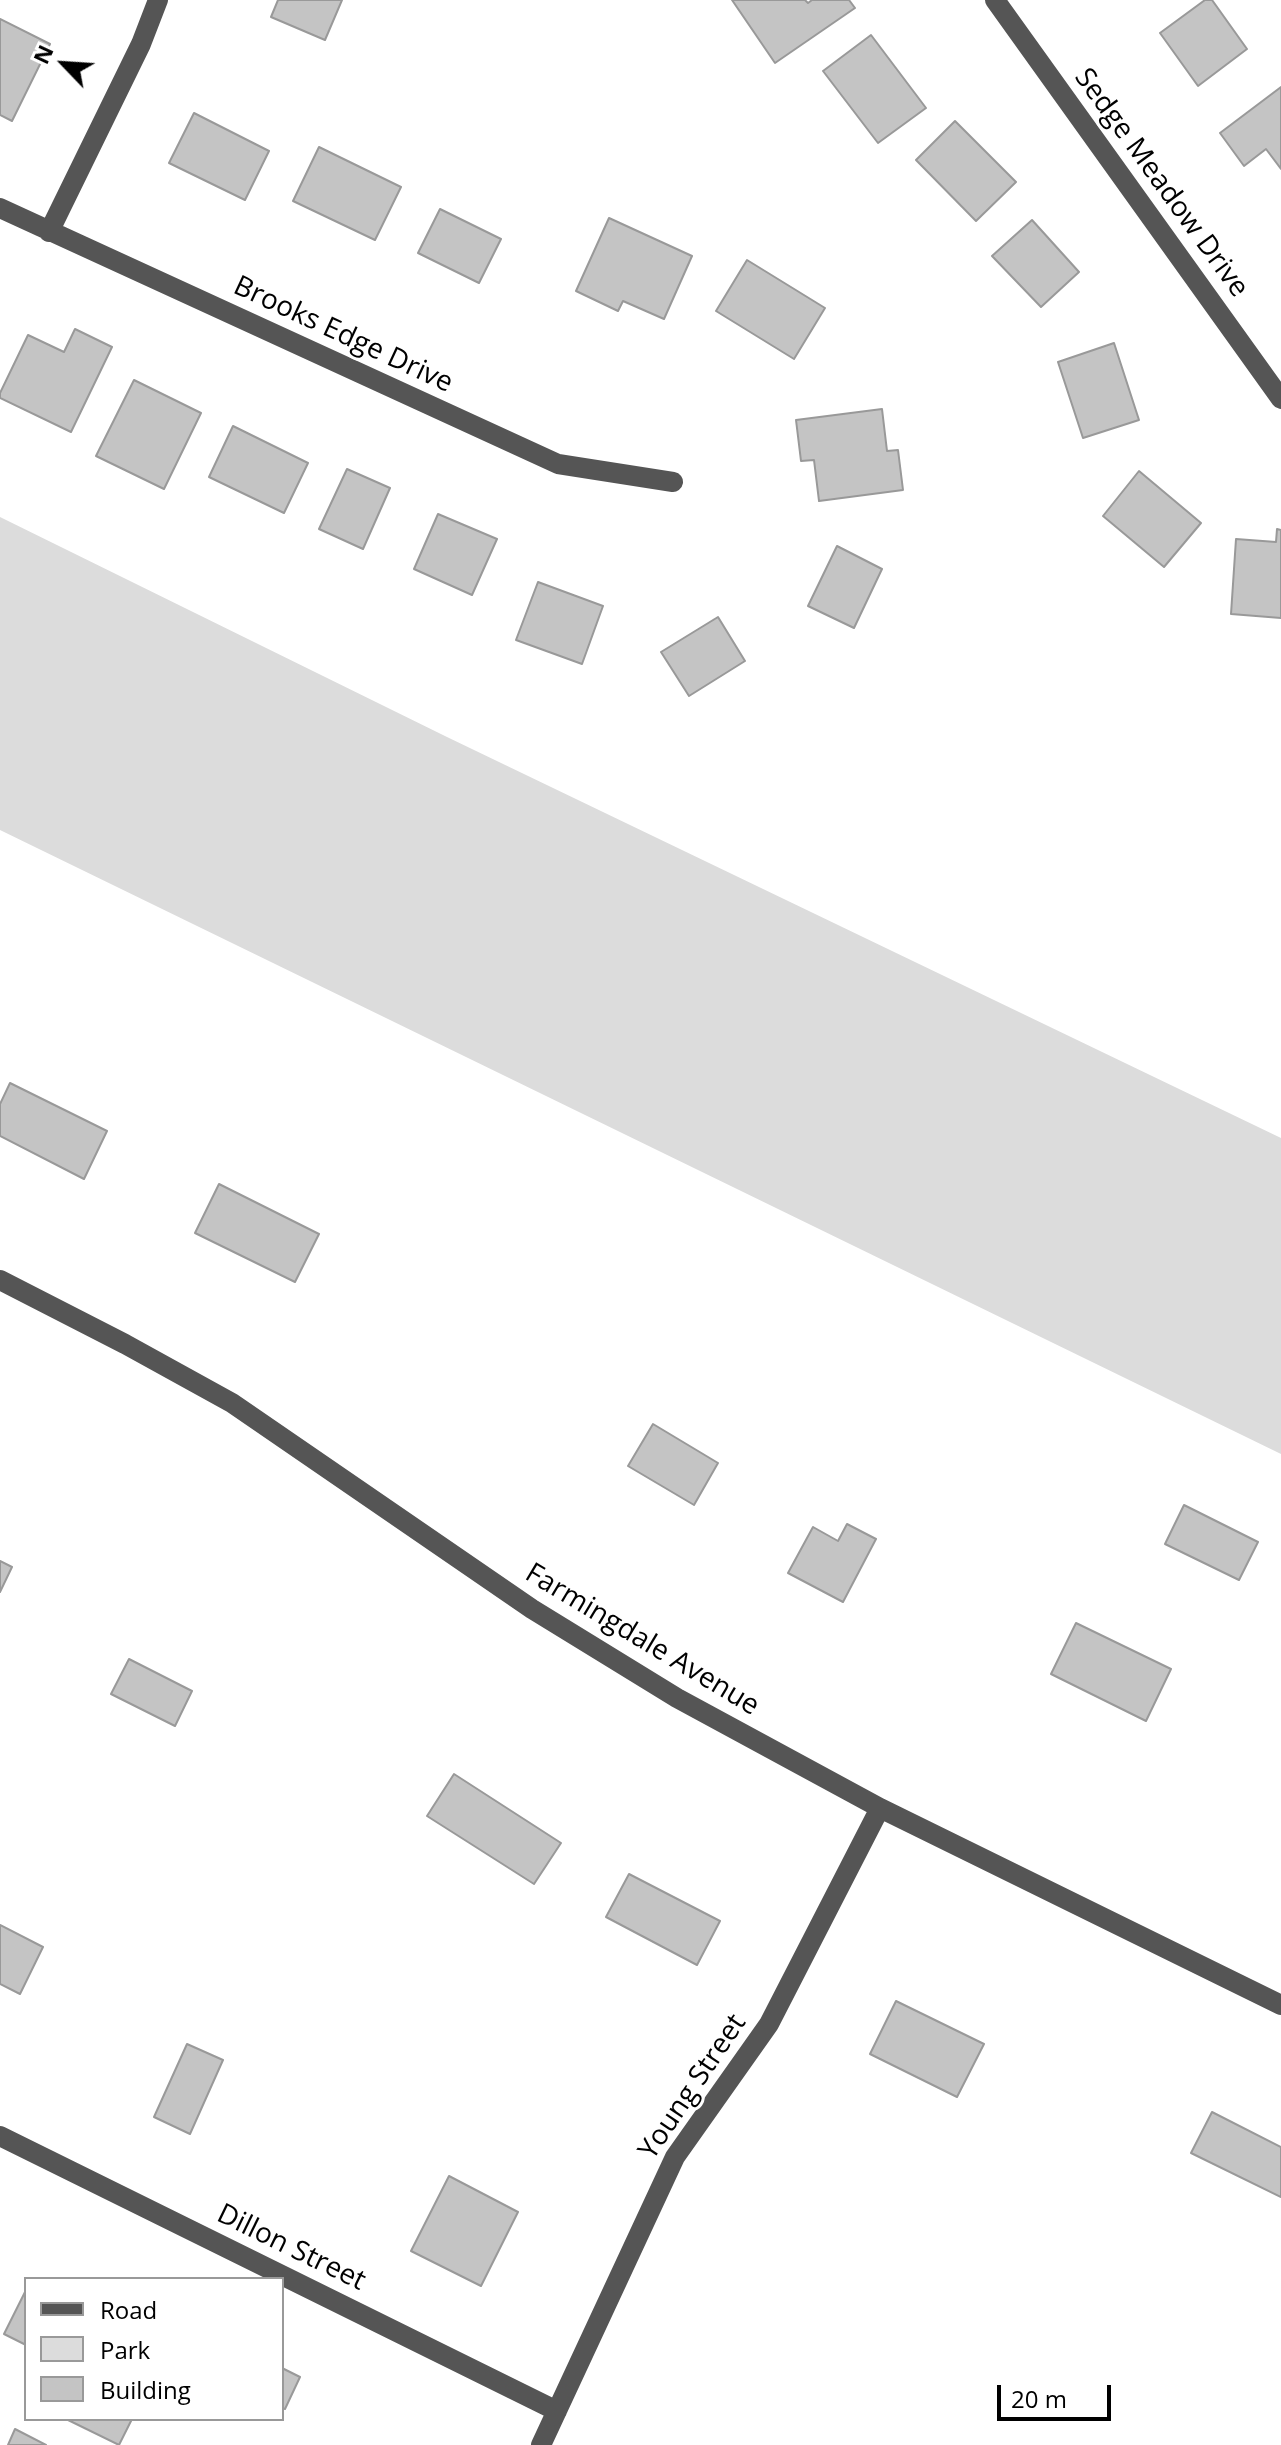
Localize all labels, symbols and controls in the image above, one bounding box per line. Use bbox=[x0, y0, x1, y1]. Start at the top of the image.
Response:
north arrow bbox=[24, 24, 104, 104]
text: N bbox=[25, 39, 60, 68]
street label: Sedge Meadow Drive bbox=[1067, 62, 1255, 304]
street label: Brooks Edge Drive bbox=[228, 269, 458, 401]
street label: Farmingdale Avenue bbox=[519, 1557, 765, 1723]
street label: Young Street bbox=[632, 2008, 754, 2166]
street label: Dillon Street bbox=[211, 2198, 371, 2298]
legend bbox=[24, 2277, 284, 2421]
text: Road bbox=[100, 2293, 157, 2326]
text: Park bbox=[100, 2333, 150, 2366]
scale bar bbox=[1001, 2369, 1115, 2419]
text: Building bbox=[100, 2373, 191, 2406]
text: 20 m bbox=[1011, 2382, 1067, 2415]

